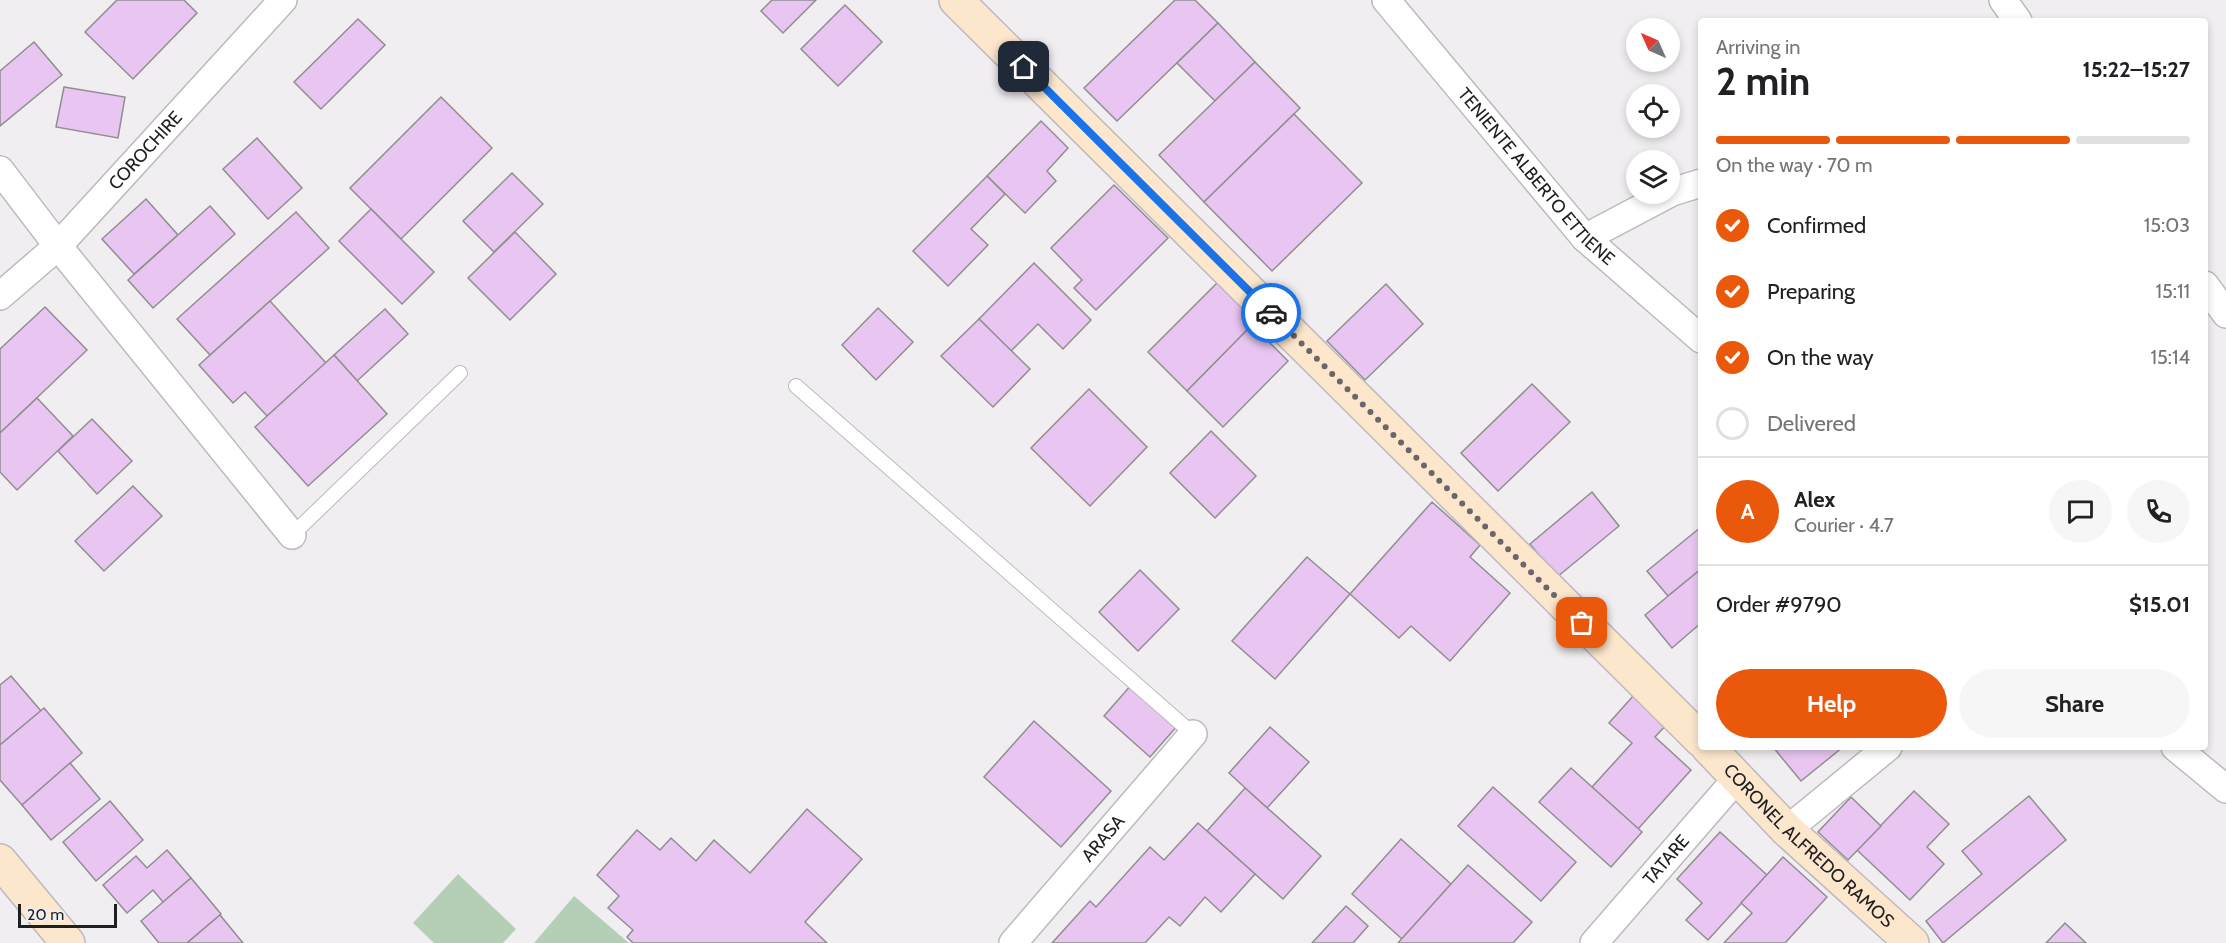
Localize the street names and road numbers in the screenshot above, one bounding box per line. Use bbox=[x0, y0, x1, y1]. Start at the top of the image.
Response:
street label: TENIENTE ALBERTO ETTIENE bbox=[1453, 83, 1619, 270]
street label: COROCHIRE bbox=[104, 107, 187, 194]
street label: CORONEL ALFREDO RAMOS bbox=[1719, 759, 1898, 932]
street label: ARASA bbox=[1077, 811, 1129, 866]
street label: TATARE bbox=[1638, 830, 1694, 890]

